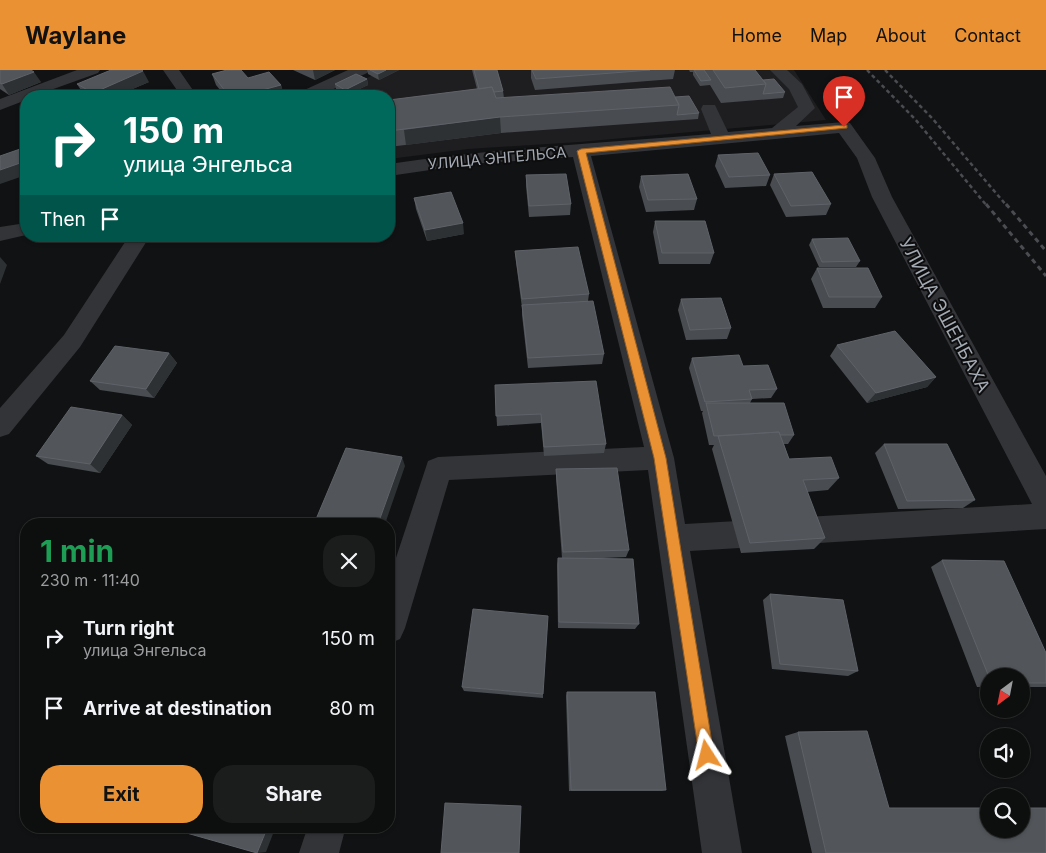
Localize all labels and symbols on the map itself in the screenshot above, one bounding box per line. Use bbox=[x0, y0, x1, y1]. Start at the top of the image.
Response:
pin bbox=[823, 76, 865, 127]
street label: УЛИЦА ЭНГЕЛЬСА bbox=[427, 142, 567, 174]
street label: УЛИЦА ЭШЕНБАХА bbox=[895, 234, 995, 396]
north arrow bbox=[980, 668, 1030, 718]
position arrow bbox=[680, 728, 732, 780]

